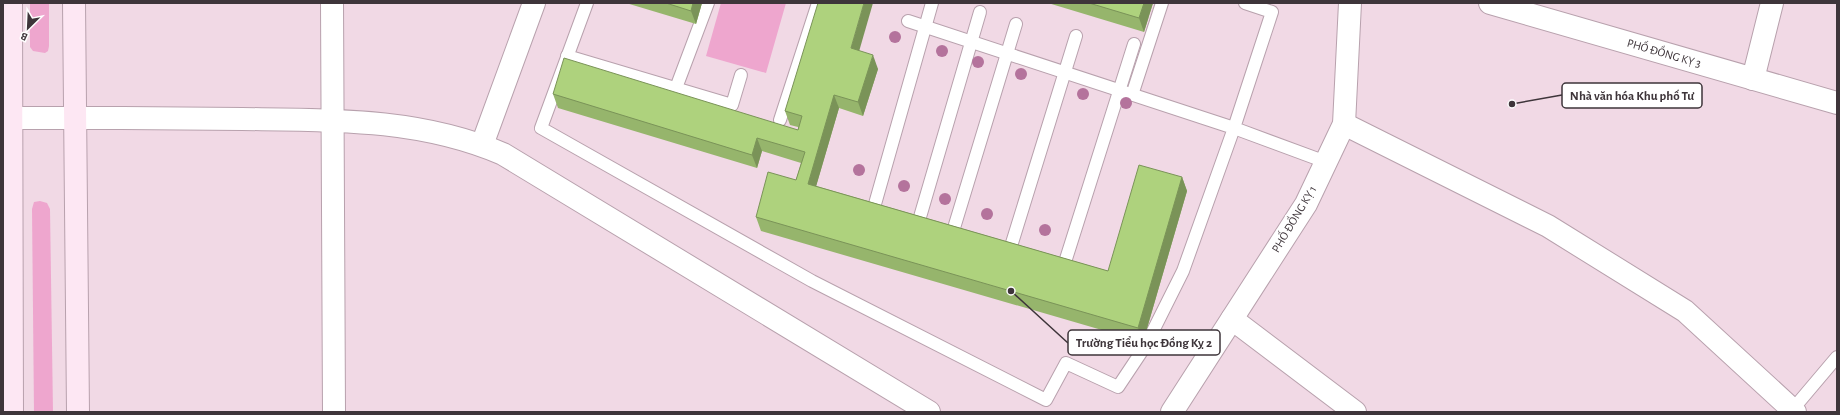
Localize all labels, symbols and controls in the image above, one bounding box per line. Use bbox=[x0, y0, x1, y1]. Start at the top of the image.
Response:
north arrow bbox=[8, 8, 48, 48]
text: B bbox=[18, 30, 29, 43]
street label: PHỐ ĐỒNG KỴ 3 bbox=[1626, 34, 1703, 69]
callout: Nhà văn hóa Khu phố Tư bbox=[1562, 83, 1702, 108]
text: Nhà văn hóa Khu phố Tư bbox=[1570, 89, 1695, 103]
street label: PHỐ ĐỒNG KỴ 1 bbox=[1267, 182, 1319, 255]
callout: Trường Tiểu học Đồng Kỵ 2 bbox=[1068, 330, 1220, 355]
text: Trường Tiểu học Đồng Kỵ 2 bbox=[1076, 336, 1212, 350]

